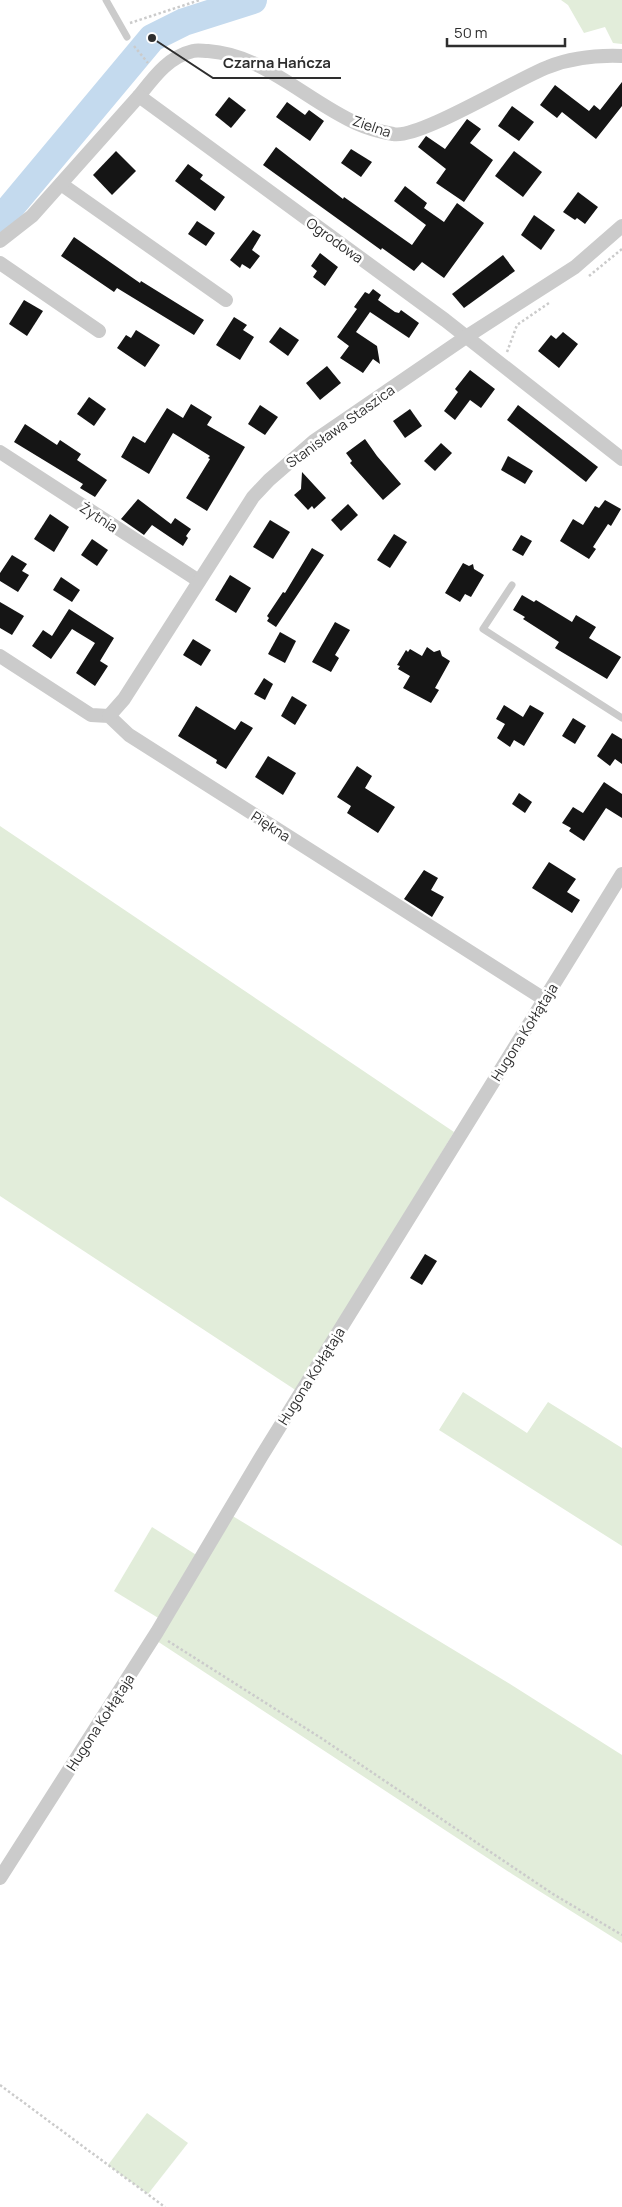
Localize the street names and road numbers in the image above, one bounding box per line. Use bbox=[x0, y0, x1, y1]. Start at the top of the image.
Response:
street label: Zielna bbox=[350, 111, 394, 141]
street label: Ogrodowa bbox=[303, 213, 367, 267]
street label: Stanisława Staszica bbox=[282, 380, 398, 472]
street label: Żytnia bbox=[76, 498, 122, 536]
street label: Piękna bbox=[248, 806, 294, 846]
street label: Hugona Kołłątaja bbox=[486, 980, 562, 1084]
street label: Hugona Kołłątaja bbox=[273, 1324, 349, 1428]
street label: Hugona Kołłątaja bbox=[62, 1670, 138, 1774]

